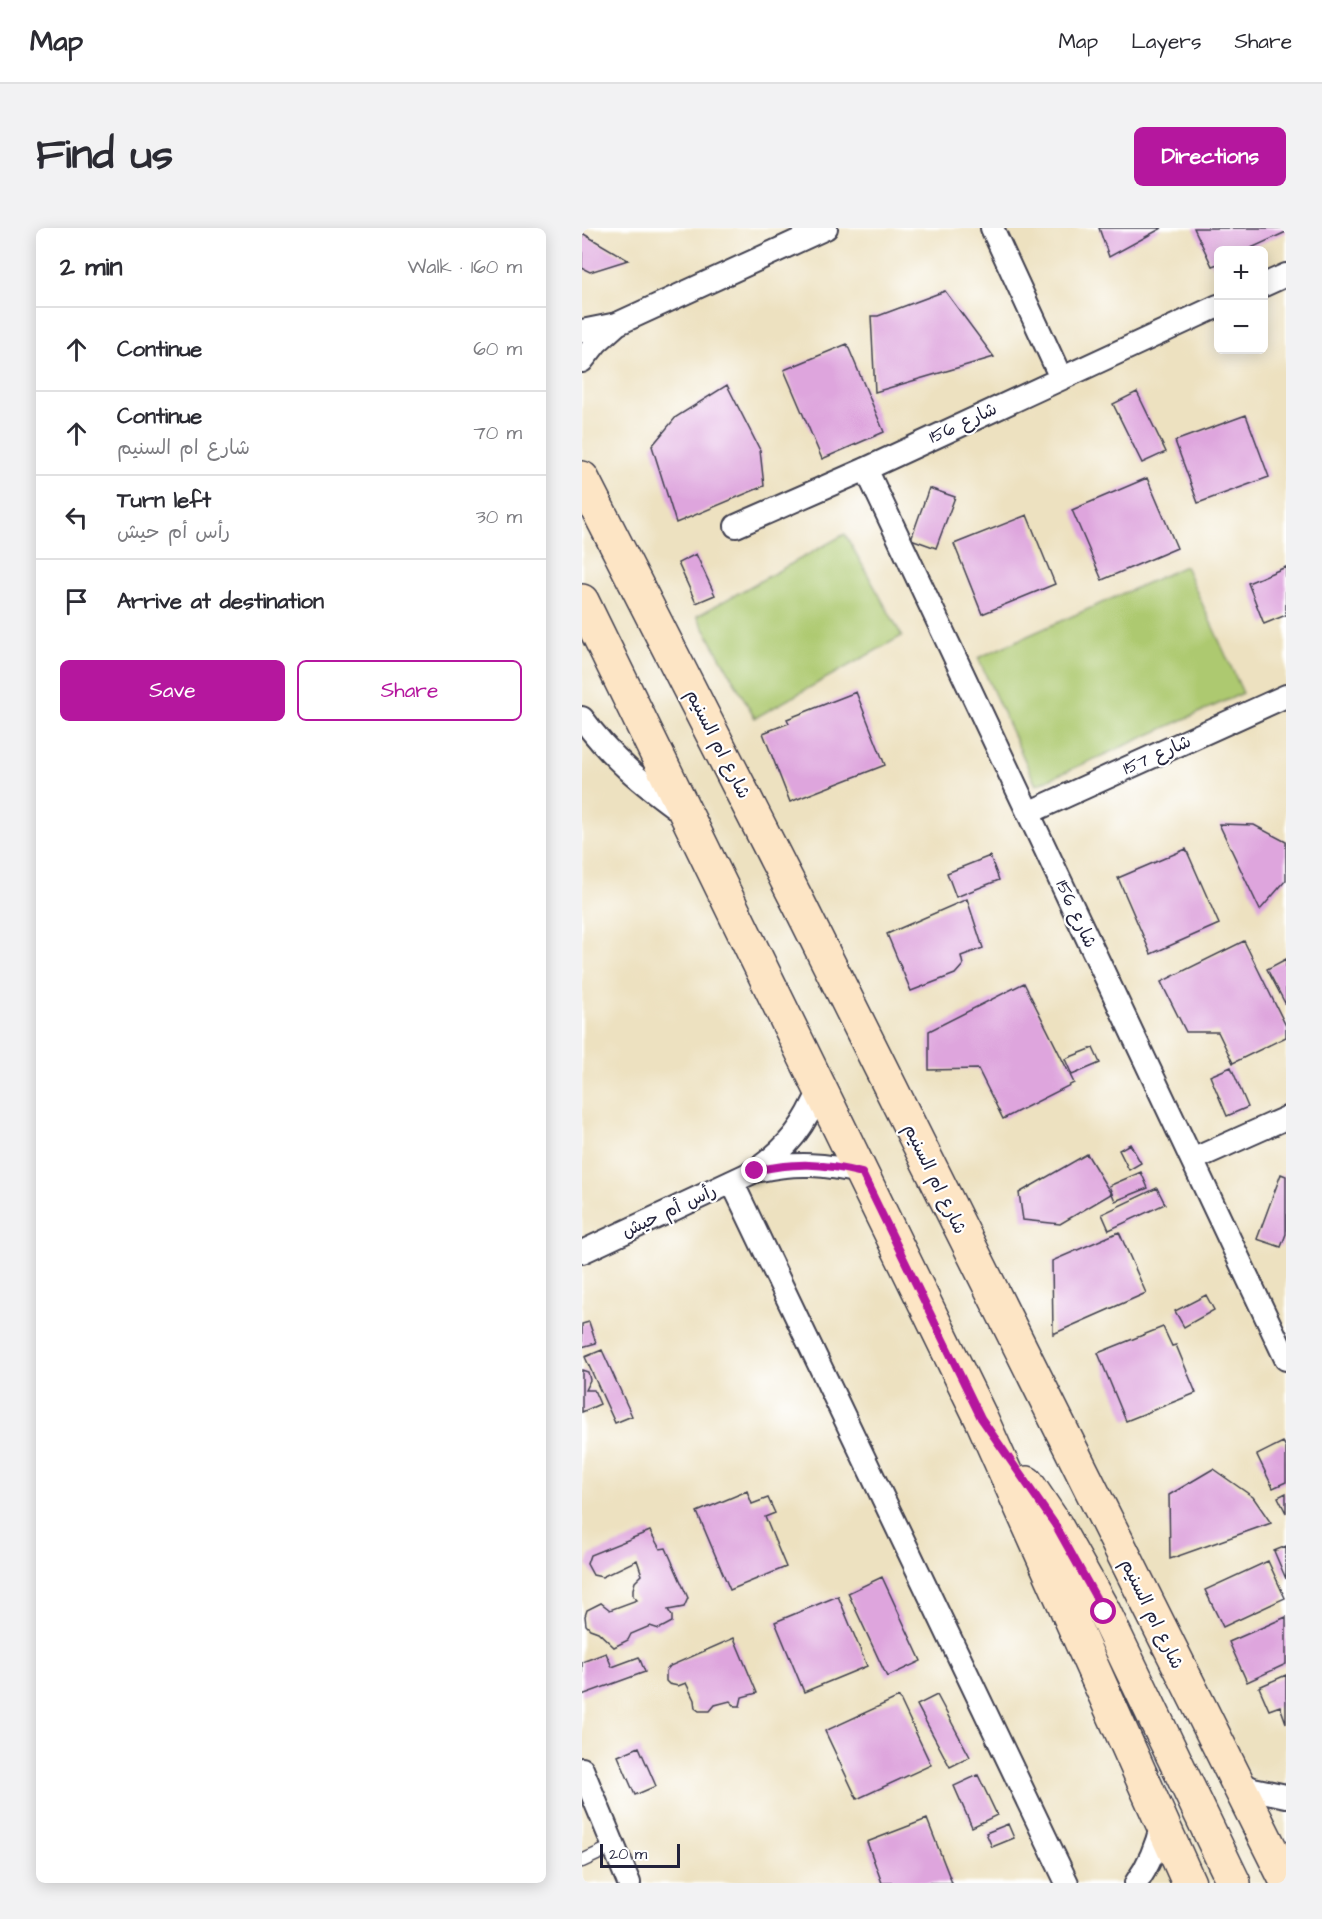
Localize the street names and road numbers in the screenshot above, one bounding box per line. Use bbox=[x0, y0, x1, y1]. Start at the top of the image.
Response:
street label: شارع 156 bbox=[925, 396, 1001, 450]
street label: شارع ام السنيم bbox=[679, 685, 756, 803]
street label: شارع 157 bbox=[1119, 729, 1195, 781]
street label: شارع 156 bbox=[1049, 876, 1103, 952]
street label: شارع ام السنيم bbox=[897, 1120, 972, 1239]
street label: رأس أم حيش bbox=[618, 1178, 721, 1245]
street label: شارع ام السنيم bbox=[1114, 1555, 1189, 1674]

